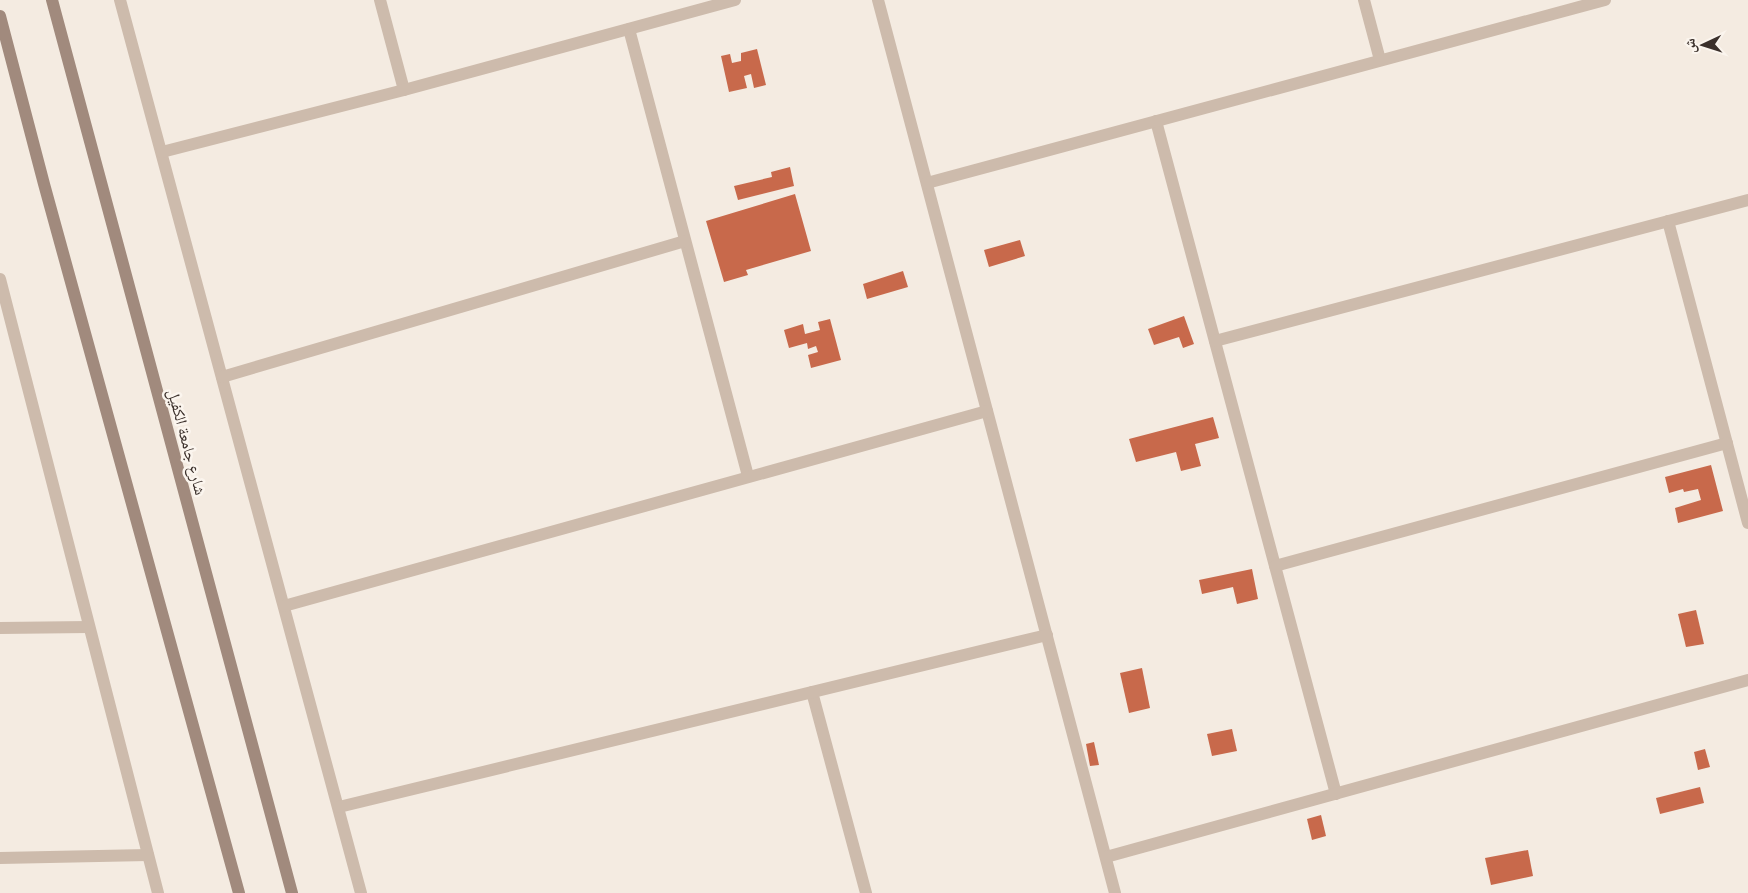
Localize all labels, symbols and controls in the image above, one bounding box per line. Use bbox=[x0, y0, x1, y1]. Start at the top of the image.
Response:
north arrow bbox=[1678, 20, 1728, 70]
text: ش bbox=[1681, 38, 1700, 54]
street label: شارع جامعة الكفيل bbox=[163, 387, 210, 497]

